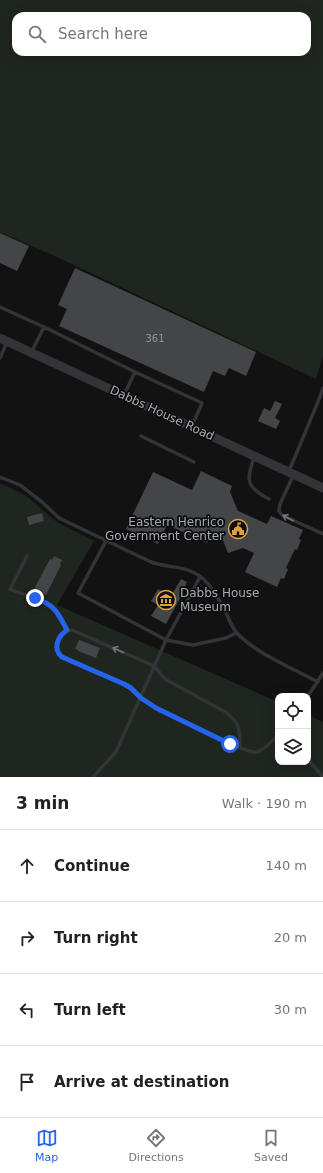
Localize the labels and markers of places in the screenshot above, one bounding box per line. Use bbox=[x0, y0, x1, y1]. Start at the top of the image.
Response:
place label: Eastern Henrico Government Center bbox=[105, 515, 224, 543]
public building icon: Eastern Henrico Government Center bbox=[227, 518, 249, 540]
place label: Dabbs House Museum bbox=[180, 586, 260, 614]
museum icon: Dabbs House Museum bbox=[155, 589, 177, 611]

